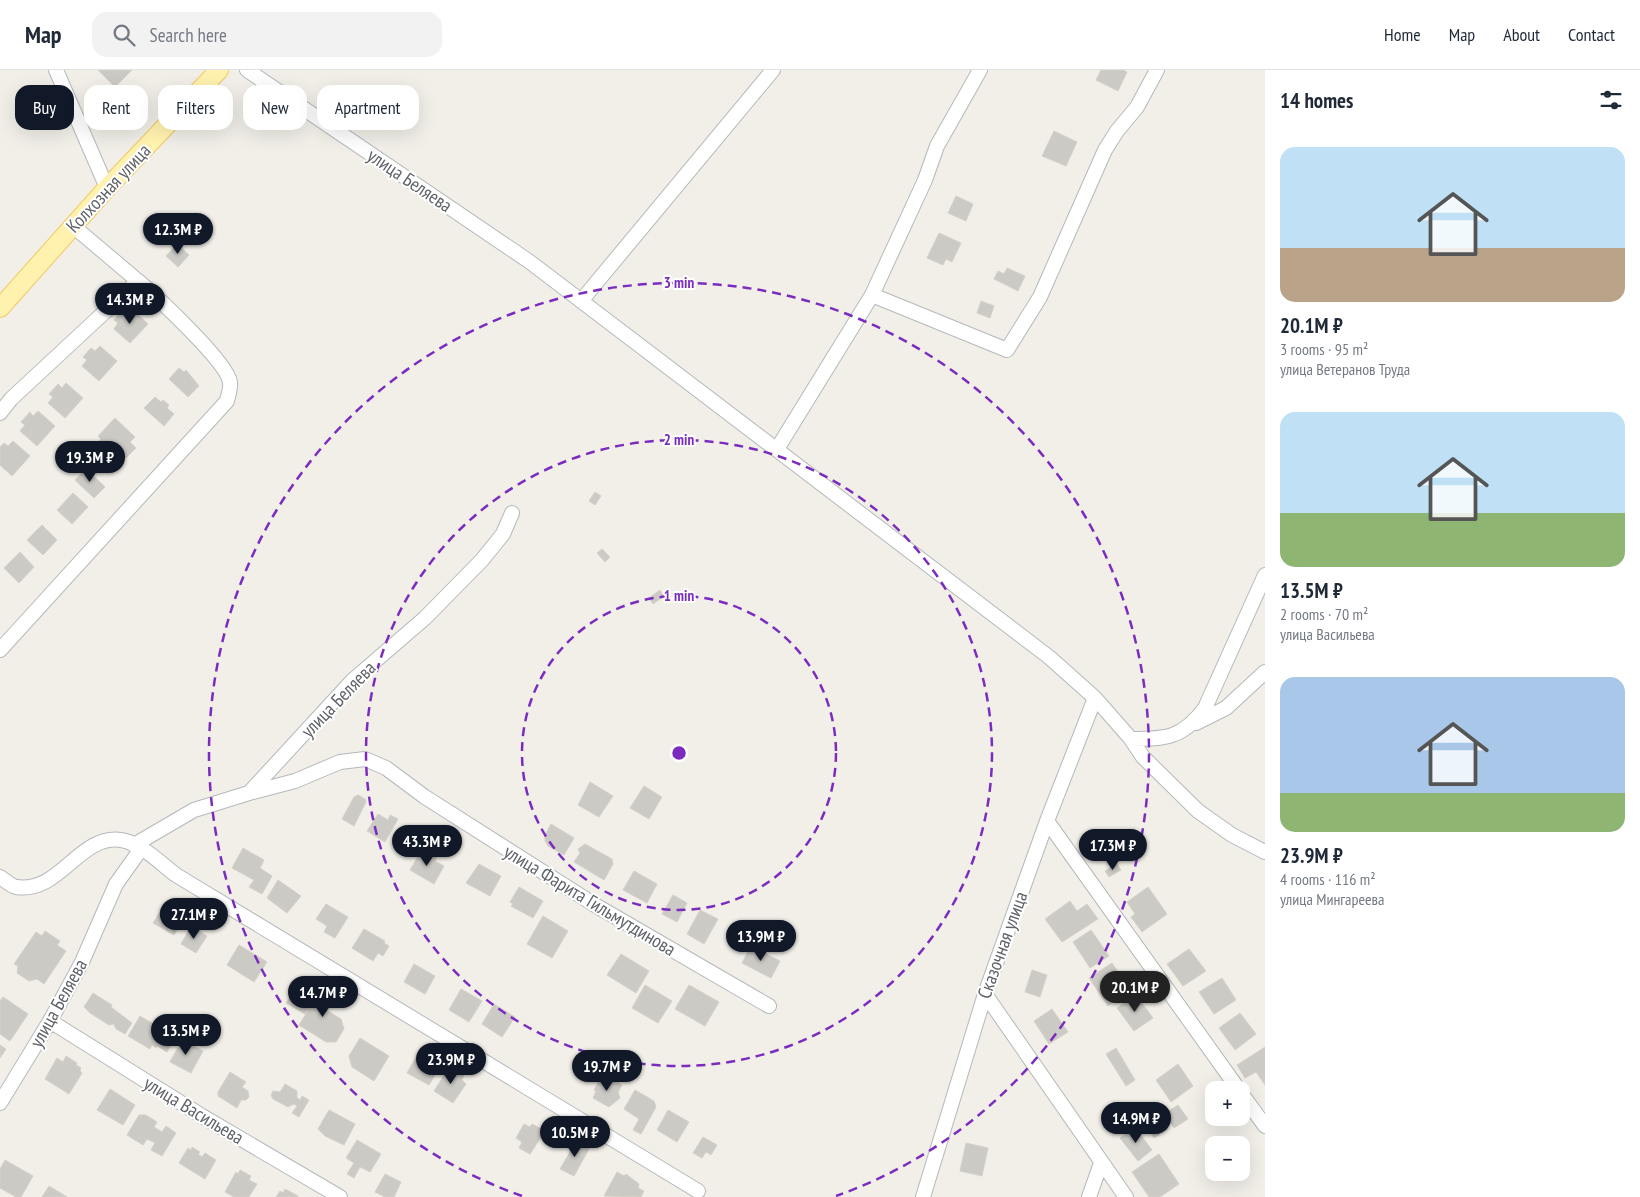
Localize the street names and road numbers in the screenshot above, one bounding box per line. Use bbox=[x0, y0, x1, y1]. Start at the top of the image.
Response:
street label: Колхозная улица bbox=[61, 139, 155, 237]
street label: улица Беляева bbox=[363, 143, 457, 217]
street label: улица Беляева bbox=[296, 656, 380, 742]
street label: улица Фарита Гильмутдинова bbox=[500, 839, 680, 961]
street label: Сказочная улица bbox=[972, 888, 1032, 1002]
street label: улица Беляева bbox=[24, 955, 92, 1051]
street label: улица Васильева bbox=[140, 1071, 248, 1149]

